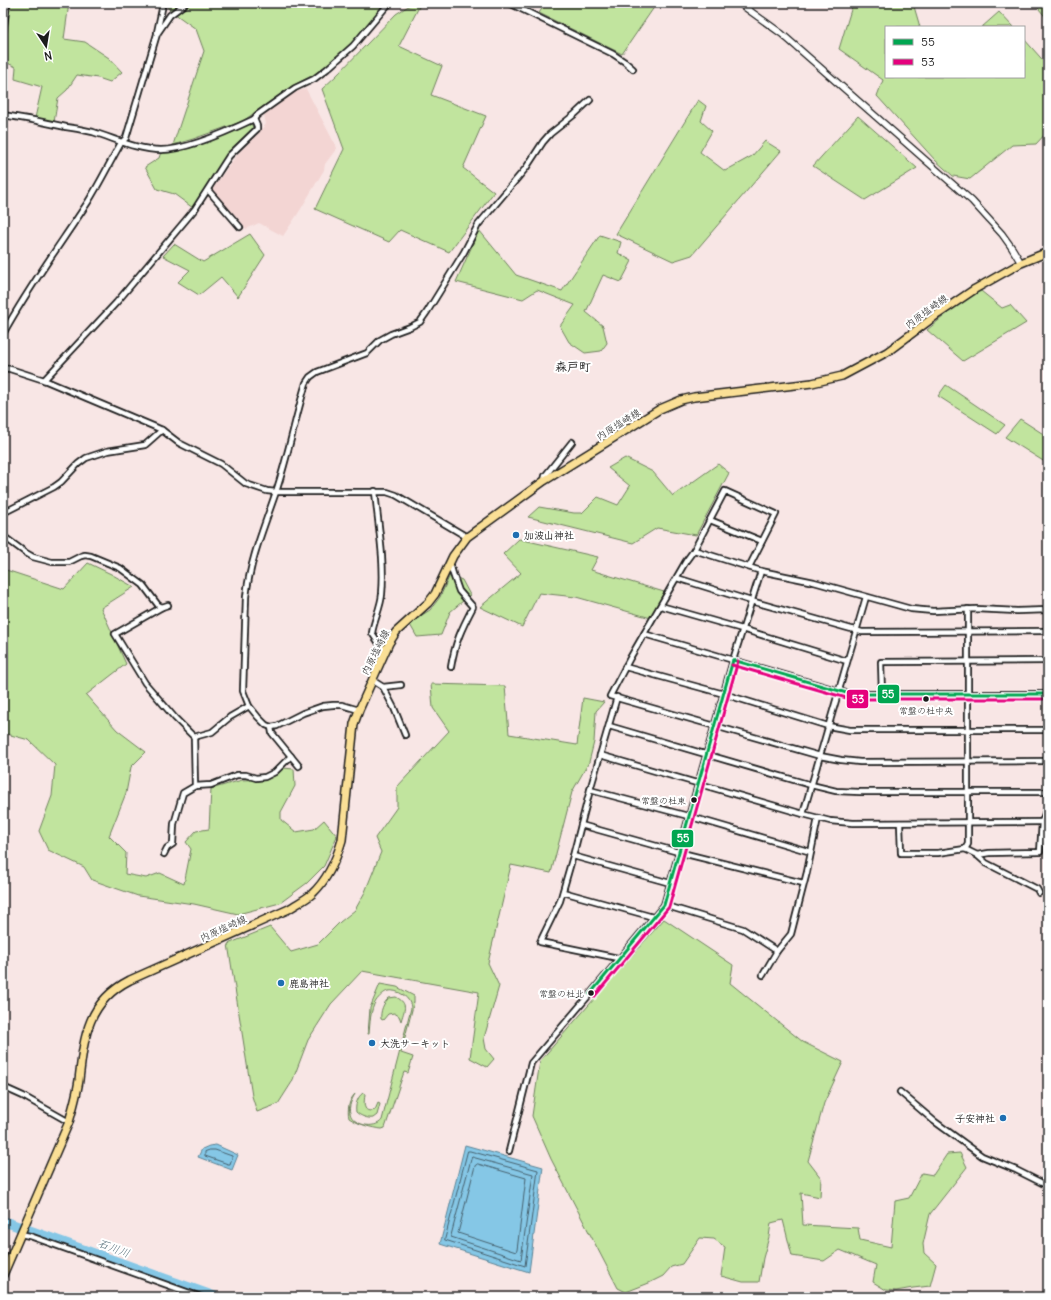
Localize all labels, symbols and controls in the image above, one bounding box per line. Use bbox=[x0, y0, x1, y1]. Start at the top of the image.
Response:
north arrow bbox=[26, 26, 66, 66]
legend bbox=[885, 26, 1025, 78]
text: 55 bbox=[921, 34, 935, 49]
text: N bbox=[43, 48, 53, 63]
text: 53 bbox=[921, 54, 935, 69]
street label: 内原塩崎線 bbox=[902, 291, 950, 331]
district label: 森戸町 bbox=[555, 359, 591, 374]
street label: 内原塩崎線 bbox=[594, 406, 643, 443]
place label: 加波山神社 bbox=[524, 529, 574, 542]
marker: 加波山神社 bbox=[511, 530, 521, 540]
street label: 内原塩崎線 bbox=[358, 627, 393, 677]
line badge: 55 bbox=[877, 684, 900, 704]
text: 55 bbox=[882, 687, 894, 701]
line badge: 53 bbox=[846, 689, 869, 709]
text: 53 bbox=[852, 692, 864, 706]
marker: 常盤の杜中央 bbox=[921, 694, 931, 704]
place label: 常盤の杜中央 bbox=[899, 705, 953, 716]
place label: 常盤の杜東 bbox=[641, 795, 686, 806]
marker: 常盤の杜東 bbox=[689, 795, 699, 805]
line badge: 55 bbox=[671, 829, 694, 848]
text: 55 bbox=[677, 831, 689, 845]
street label: 内原塩崎線 bbox=[198, 912, 249, 945]
place label: 鹿島神社 bbox=[289, 977, 329, 990]
marker: 鹿島神社 bbox=[276, 978, 286, 988]
place label: 常盤の杜北 bbox=[539, 988, 584, 999]
marker: 常盤の杜北 bbox=[586, 988, 596, 998]
place label: 大洗サーキット bbox=[380, 1037, 450, 1050]
marker: 大洗サーキット bbox=[367, 1038, 377, 1048]
place label: 子安神社 bbox=[955, 1112, 995, 1125]
marker: 子安神社 bbox=[998, 1113, 1008, 1123]
water label: 石川川 bbox=[96, 1236, 132, 1260]

